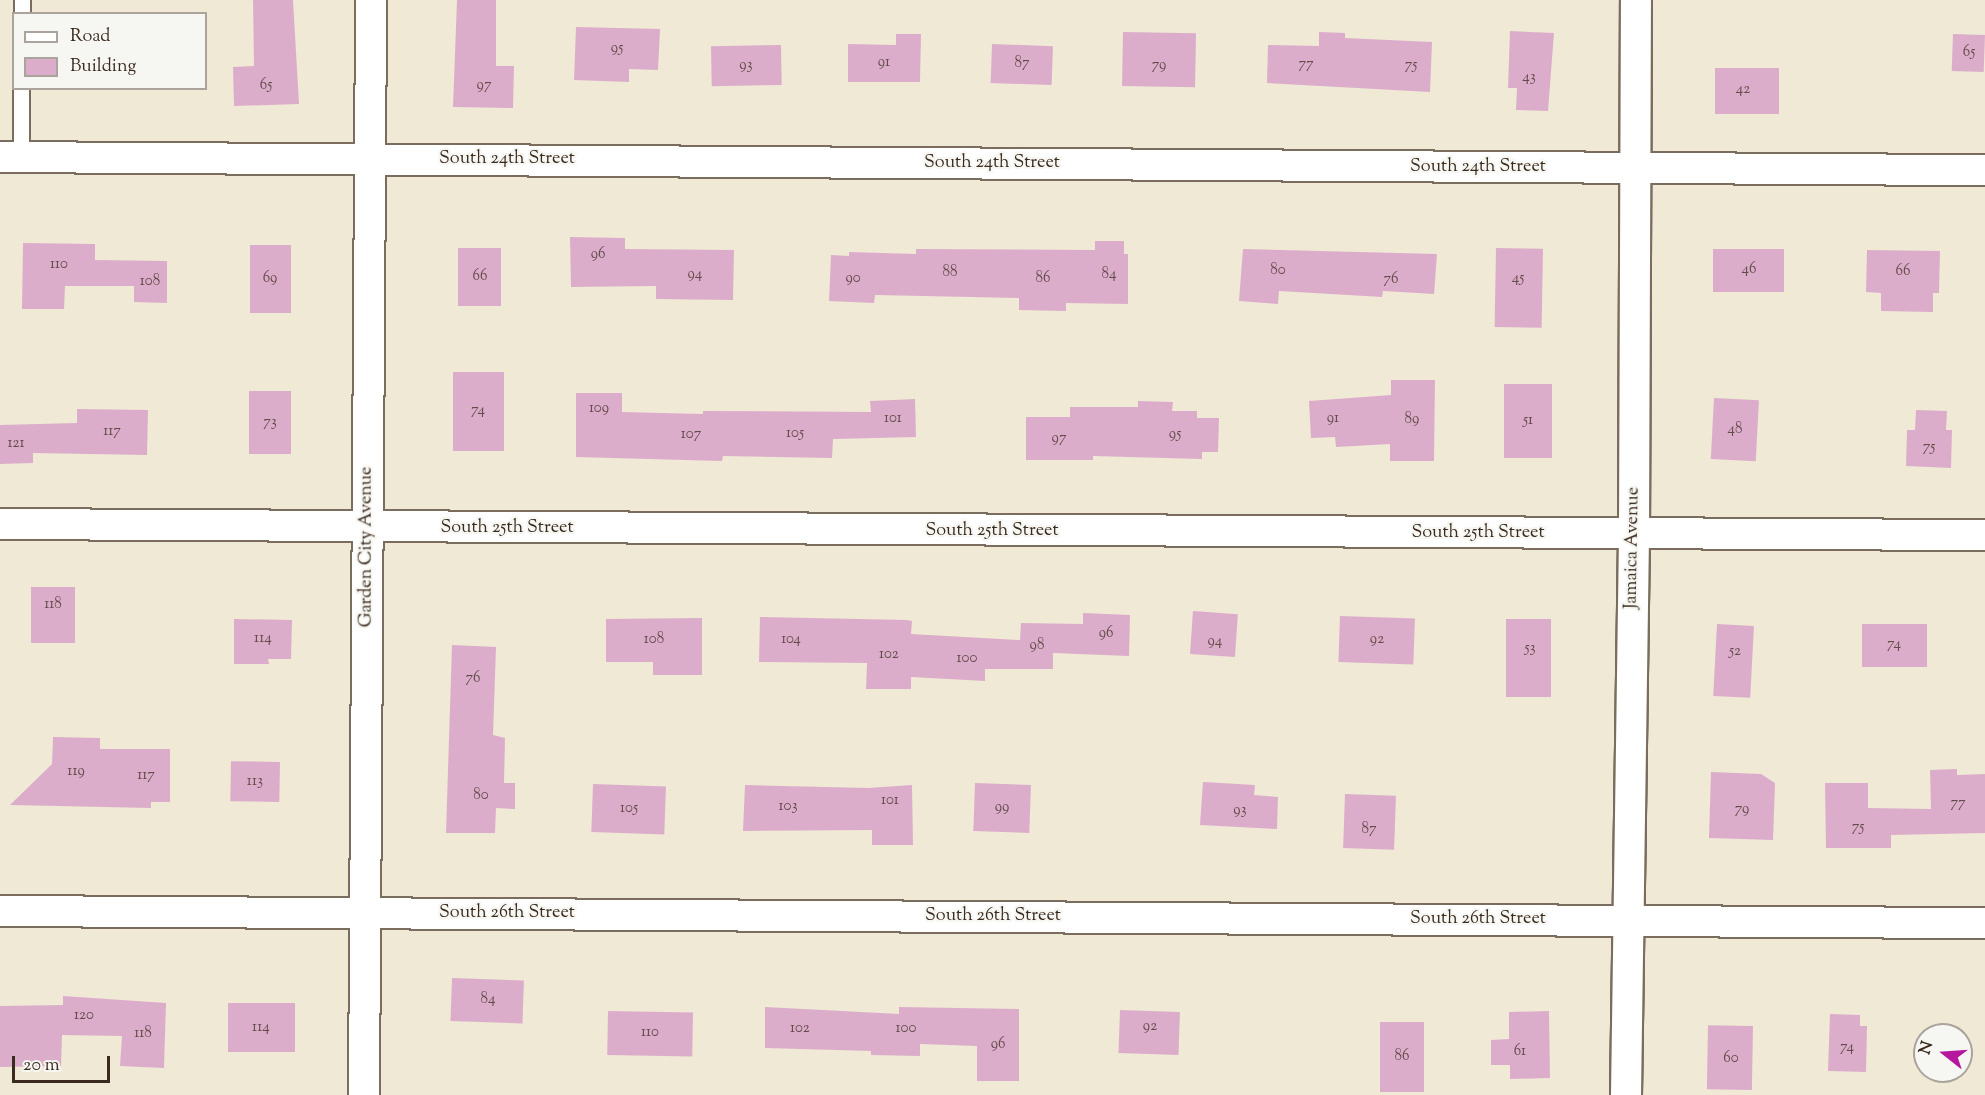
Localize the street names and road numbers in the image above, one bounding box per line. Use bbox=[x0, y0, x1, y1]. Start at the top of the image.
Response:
street label: South 24th Street bbox=[439, 148, 575, 170]
street label: South 24th Street bbox=[924, 152, 1060, 174]
street label: South 24th Street bbox=[1410, 156, 1546, 178]
street label: Garden City Avenue bbox=[356, 467, 378, 627]
street label: Jamaica Avenue bbox=[1621, 487, 1645, 609]
street label: South 25th Street bbox=[440, 517, 574, 539]
street label: South 25th Street bbox=[925, 520, 1059, 542]
street label: South 25th Street bbox=[1411, 522, 1545, 544]
street label: South 26th Street bbox=[439, 902, 575, 924]
street label: South 26th Street bbox=[925, 905, 1061, 927]
street label: South 26th Street bbox=[1410, 908, 1546, 930]

